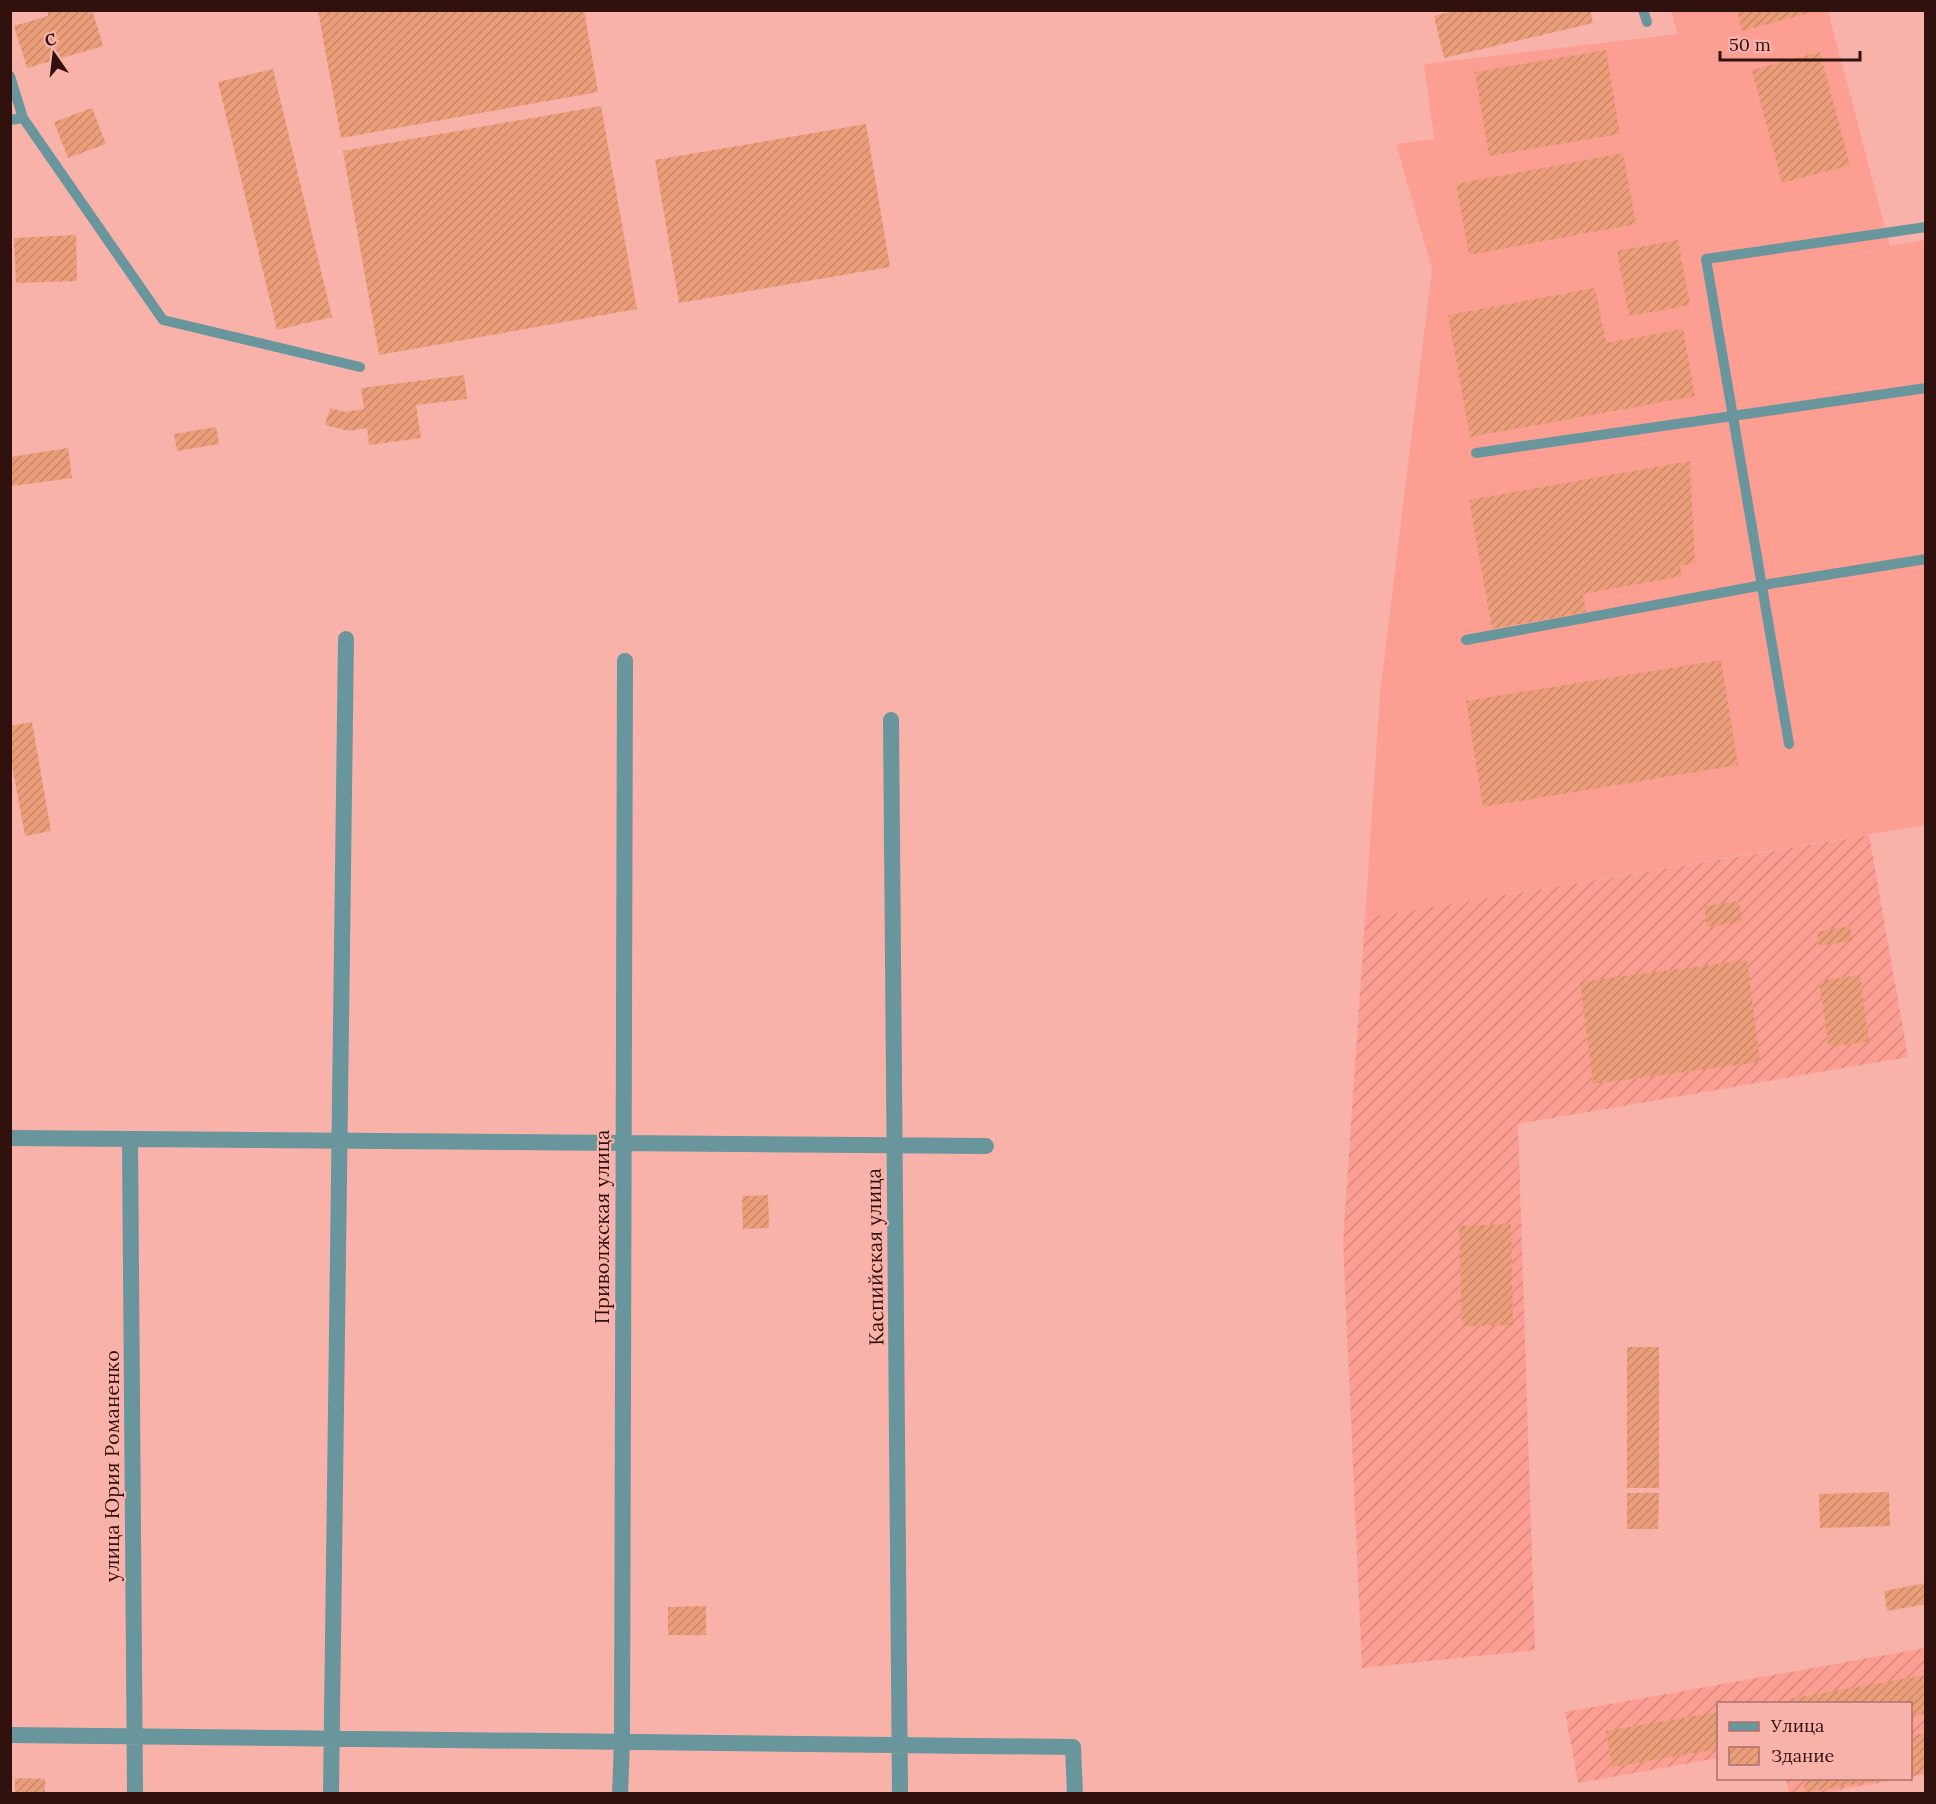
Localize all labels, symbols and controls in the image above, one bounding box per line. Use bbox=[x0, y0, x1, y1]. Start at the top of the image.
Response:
north arrow bbox=[24, 24, 84, 84]
scale bar bbox=[1720, 24, 1860, 62]
text: С bbox=[43, 28, 58, 50]
text: 50 m bbox=[1729, 33, 1771, 56]
street label: Приволжская улица bbox=[589, 1130, 614, 1324]
street label: Каспийская улица bbox=[860, 1168, 889, 1346]
street label: улица Юрия Романенко bbox=[99, 1350, 124, 1582]
legend bbox=[1717, 1702, 1912, 1780]
text: Улица bbox=[1770, 1714, 1824, 1737]
text: Здание bbox=[1771, 1744, 1834, 1767]

